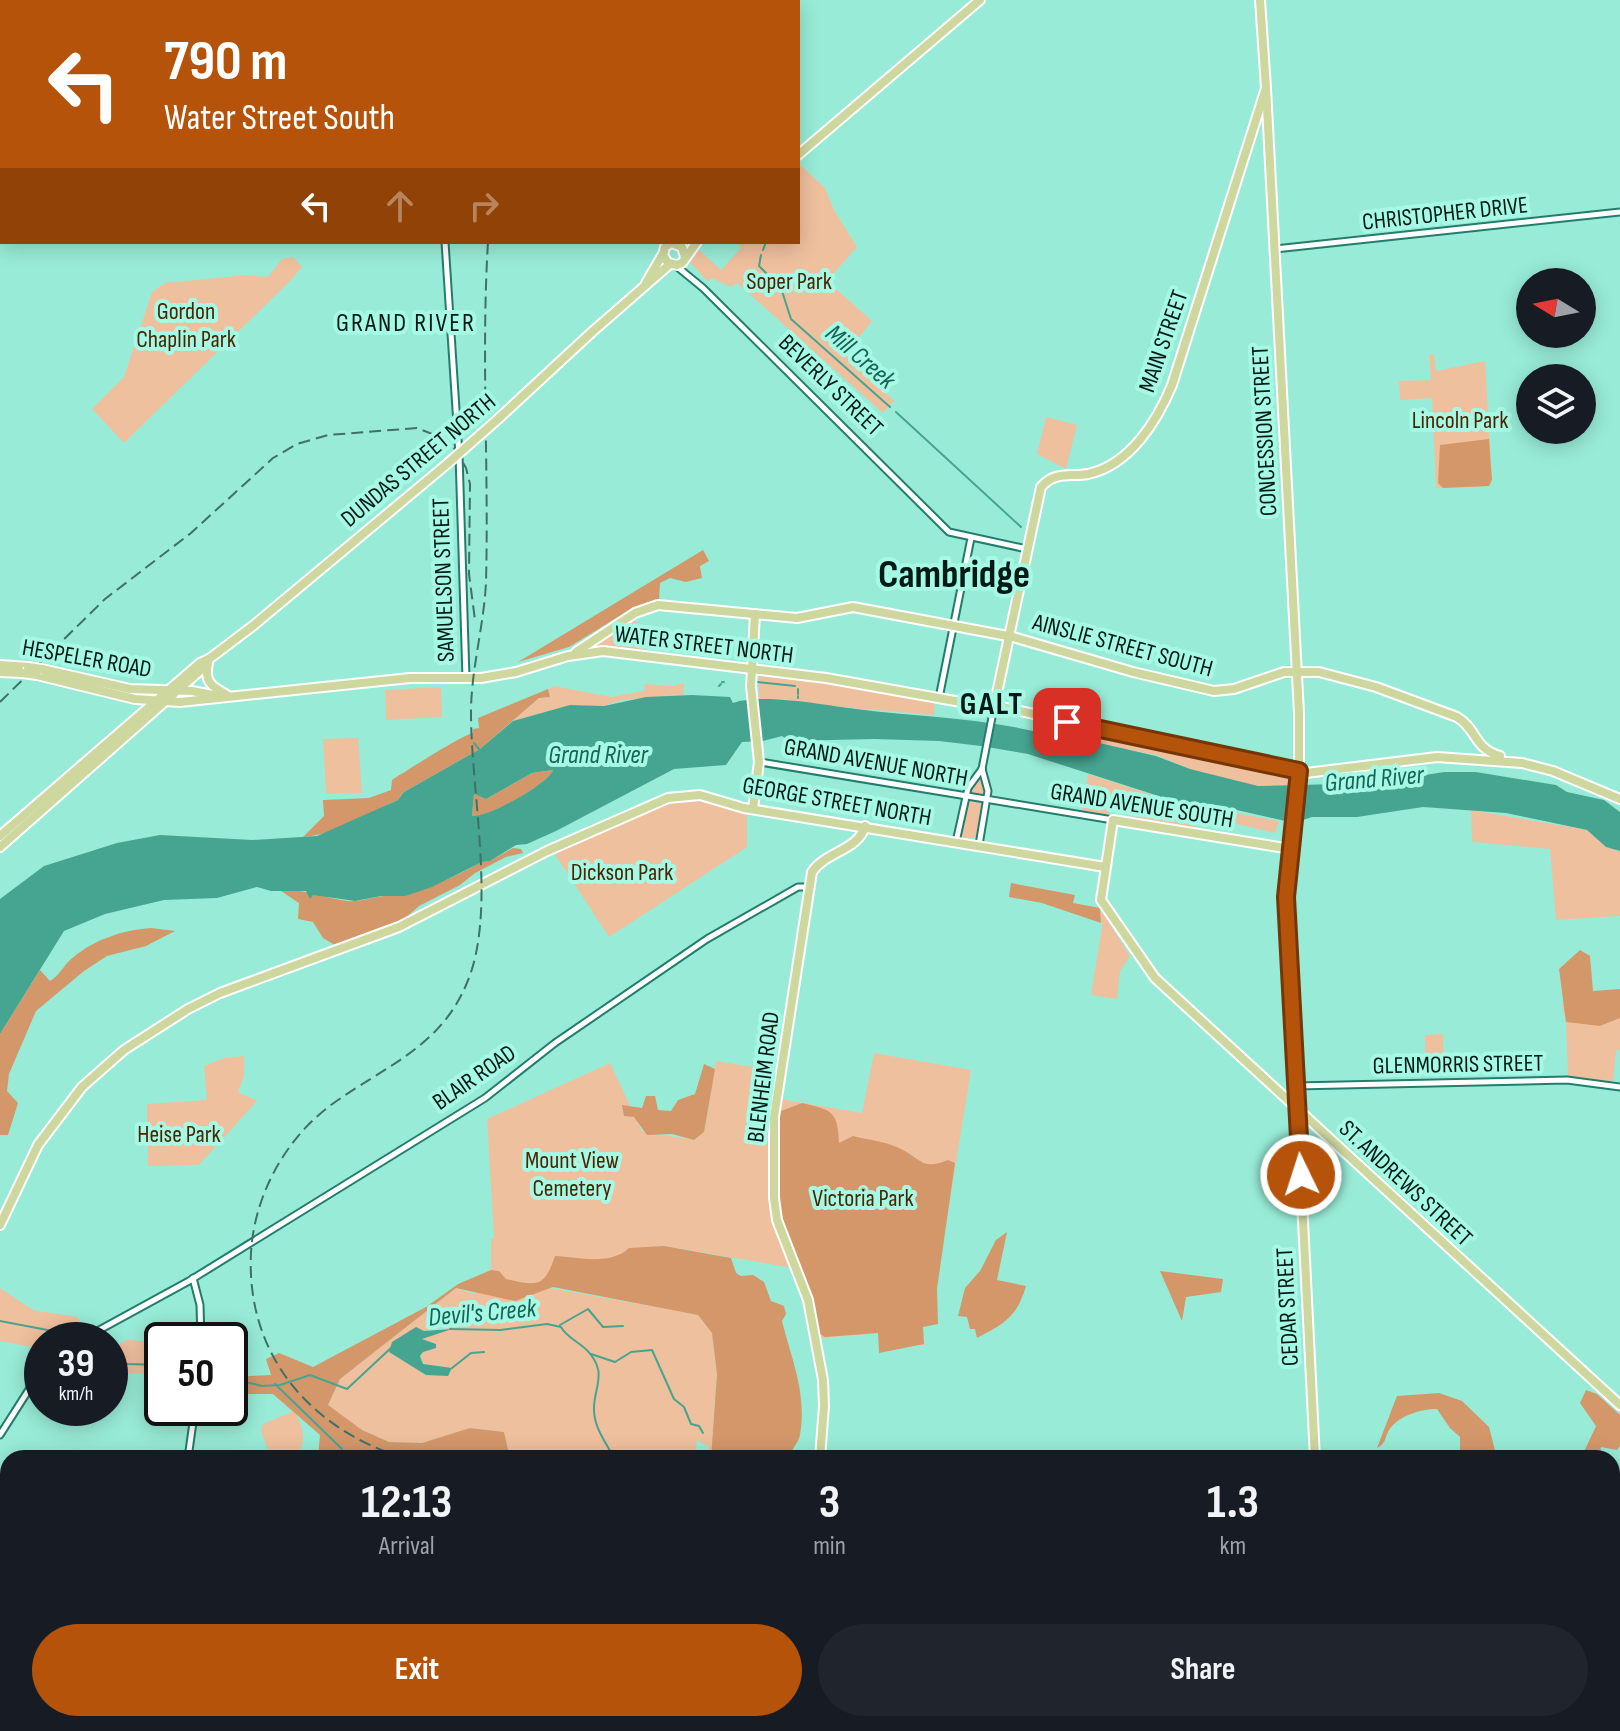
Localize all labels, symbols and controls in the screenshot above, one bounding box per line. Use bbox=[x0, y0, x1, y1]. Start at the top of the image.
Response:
text: 790 m bbox=[164, 29, 287, 96]
icon: left bbox=[32, 32, 136, 136]
text: Water Street South bbox=[164, 97, 395, 140]
icon: left bbox=[294, 184, 338, 228]
icon: ahead bbox=[378, 184, 422, 228]
icon: right bbox=[462, 184, 506, 228]
street label: CHRISTOPHER DRIVE bbox=[1361, 190, 1529, 237]
park label: Soper Park bbox=[746, 267, 832, 296]
north arrow bbox=[1516, 268, 1596, 348]
map controls bbox=[1516, 268, 1596, 444]
street label: MAIN STREET bbox=[1133, 286, 1195, 396]
park label: Gordon Chaplin Park bbox=[136, 297, 236, 354]
district label: GRAND RIVER bbox=[336, 308, 476, 339]
water label: Mill Creek bbox=[819, 318, 902, 397]
street label: BEVERLY STREET bbox=[772, 328, 889, 443]
street label: CONCESSION STREET bbox=[1246, 345, 1283, 517]
button: layers bbox=[1516, 364, 1596, 444]
street label: DUNDAS STREET NORTH bbox=[335, 387, 501, 533]
park label: Lincoln Park bbox=[1412, 406, 1508, 435]
street label: SAMUELSON STREET bbox=[426, 497, 461, 662]
district label: Cambridge bbox=[878, 551, 1030, 599]
street label: AINSLIE STREET SOUTH bbox=[1029, 607, 1216, 683]
street label: WATER STREET NORTH bbox=[613, 619, 795, 670]
street label: HESPELER ROAD bbox=[20, 633, 154, 684]
district label: GALT bbox=[960, 685, 1024, 724]
pin bbox=[1033, 688, 1101, 756]
icon: arrive bbox=[1045, 700, 1089, 744]
street label: GRAND AVENUE NORTH bbox=[782, 732, 970, 793]
water label: Grand River bbox=[548, 740, 649, 771]
water label: Grand River bbox=[1323, 760, 1427, 799]
street label: GEORGE STREET NORTH bbox=[740, 771, 934, 832]
street label: GRAND AVENUE SOUTH bbox=[1048, 777, 1236, 834]
park label: Dickson Park bbox=[571, 858, 673, 887]
street label: BLENHEIM ROAD bbox=[741, 1010, 786, 1144]
street label: BLAIR ROAD bbox=[427, 1038, 521, 1116]
street label: GLENMORRIS STREET bbox=[1372, 1049, 1544, 1080]
street label: ST. ANDREWS STREET bbox=[1333, 1114, 1479, 1253]
park label: Heise Park bbox=[137, 1120, 221, 1149]
position arrow bbox=[1259, 1133, 1343, 1217]
park label: Mount View Cemetery bbox=[525, 1146, 619, 1203]
park label: Victoria Park bbox=[812, 1184, 914, 1213]
street label: CEDAR STREET bbox=[1270, 1247, 1305, 1367]
water label: Devil's Creek bbox=[427, 1293, 539, 1334]
speed limit sign: 50 bbox=[144, 1322, 248, 1426]
text: 39 bbox=[58, 1340, 94, 1388]
text: km/h bbox=[59, 1382, 93, 1406]
text: 12:13 bbox=[361, 1474, 452, 1531]
text: 3 bbox=[819, 1474, 840, 1531]
text: 1.3 bbox=[1207, 1474, 1259, 1531]
text: Arrival bbox=[379, 1531, 435, 1562]
text: min bbox=[813, 1531, 846, 1562]
text: km bbox=[1220, 1531, 1246, 1562]
button: Exit bbox=[32, 1624, 802, 1716]
button: Share bbox=[818, 1624, 1588, 1716]

